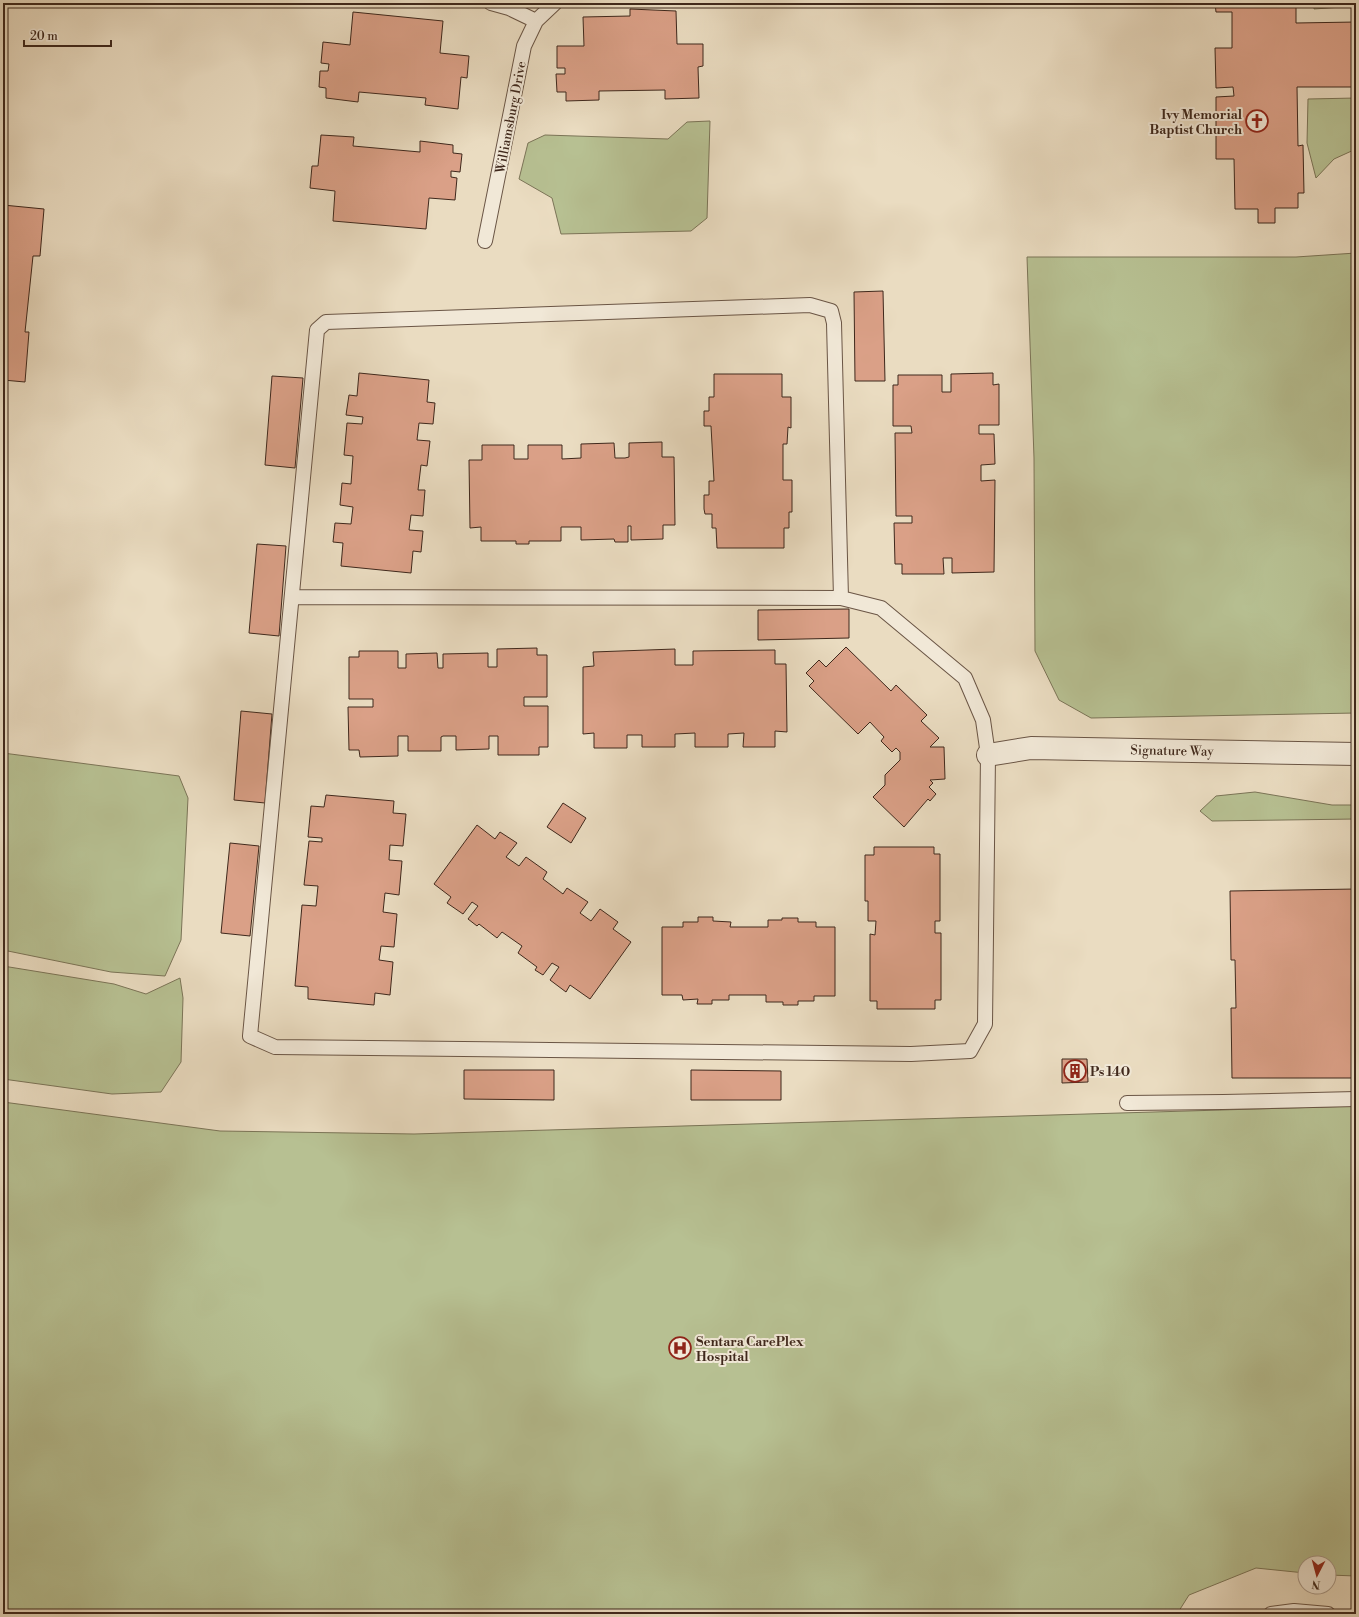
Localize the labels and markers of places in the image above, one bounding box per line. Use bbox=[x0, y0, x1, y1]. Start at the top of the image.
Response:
place label: Ivy Memorial Baptist Church bbox=[1149, 107, 1243, 138]
church icon: Ivy Memorial Baptist Church bbox=[1244, 108, 1270, 134]
building icon: Ps 140 bbox=[1062, 1058, 1088, 1084]
place label: Ps 140 bbox=[1090, 1064, 1130, 1080]
place label: Sentara CarePlex Hospital bbox=[696, 1334, 804, 1365]
hospital icon: Sentara CarePlex Hospital bbox=[667, 1335, 693, 1361]

